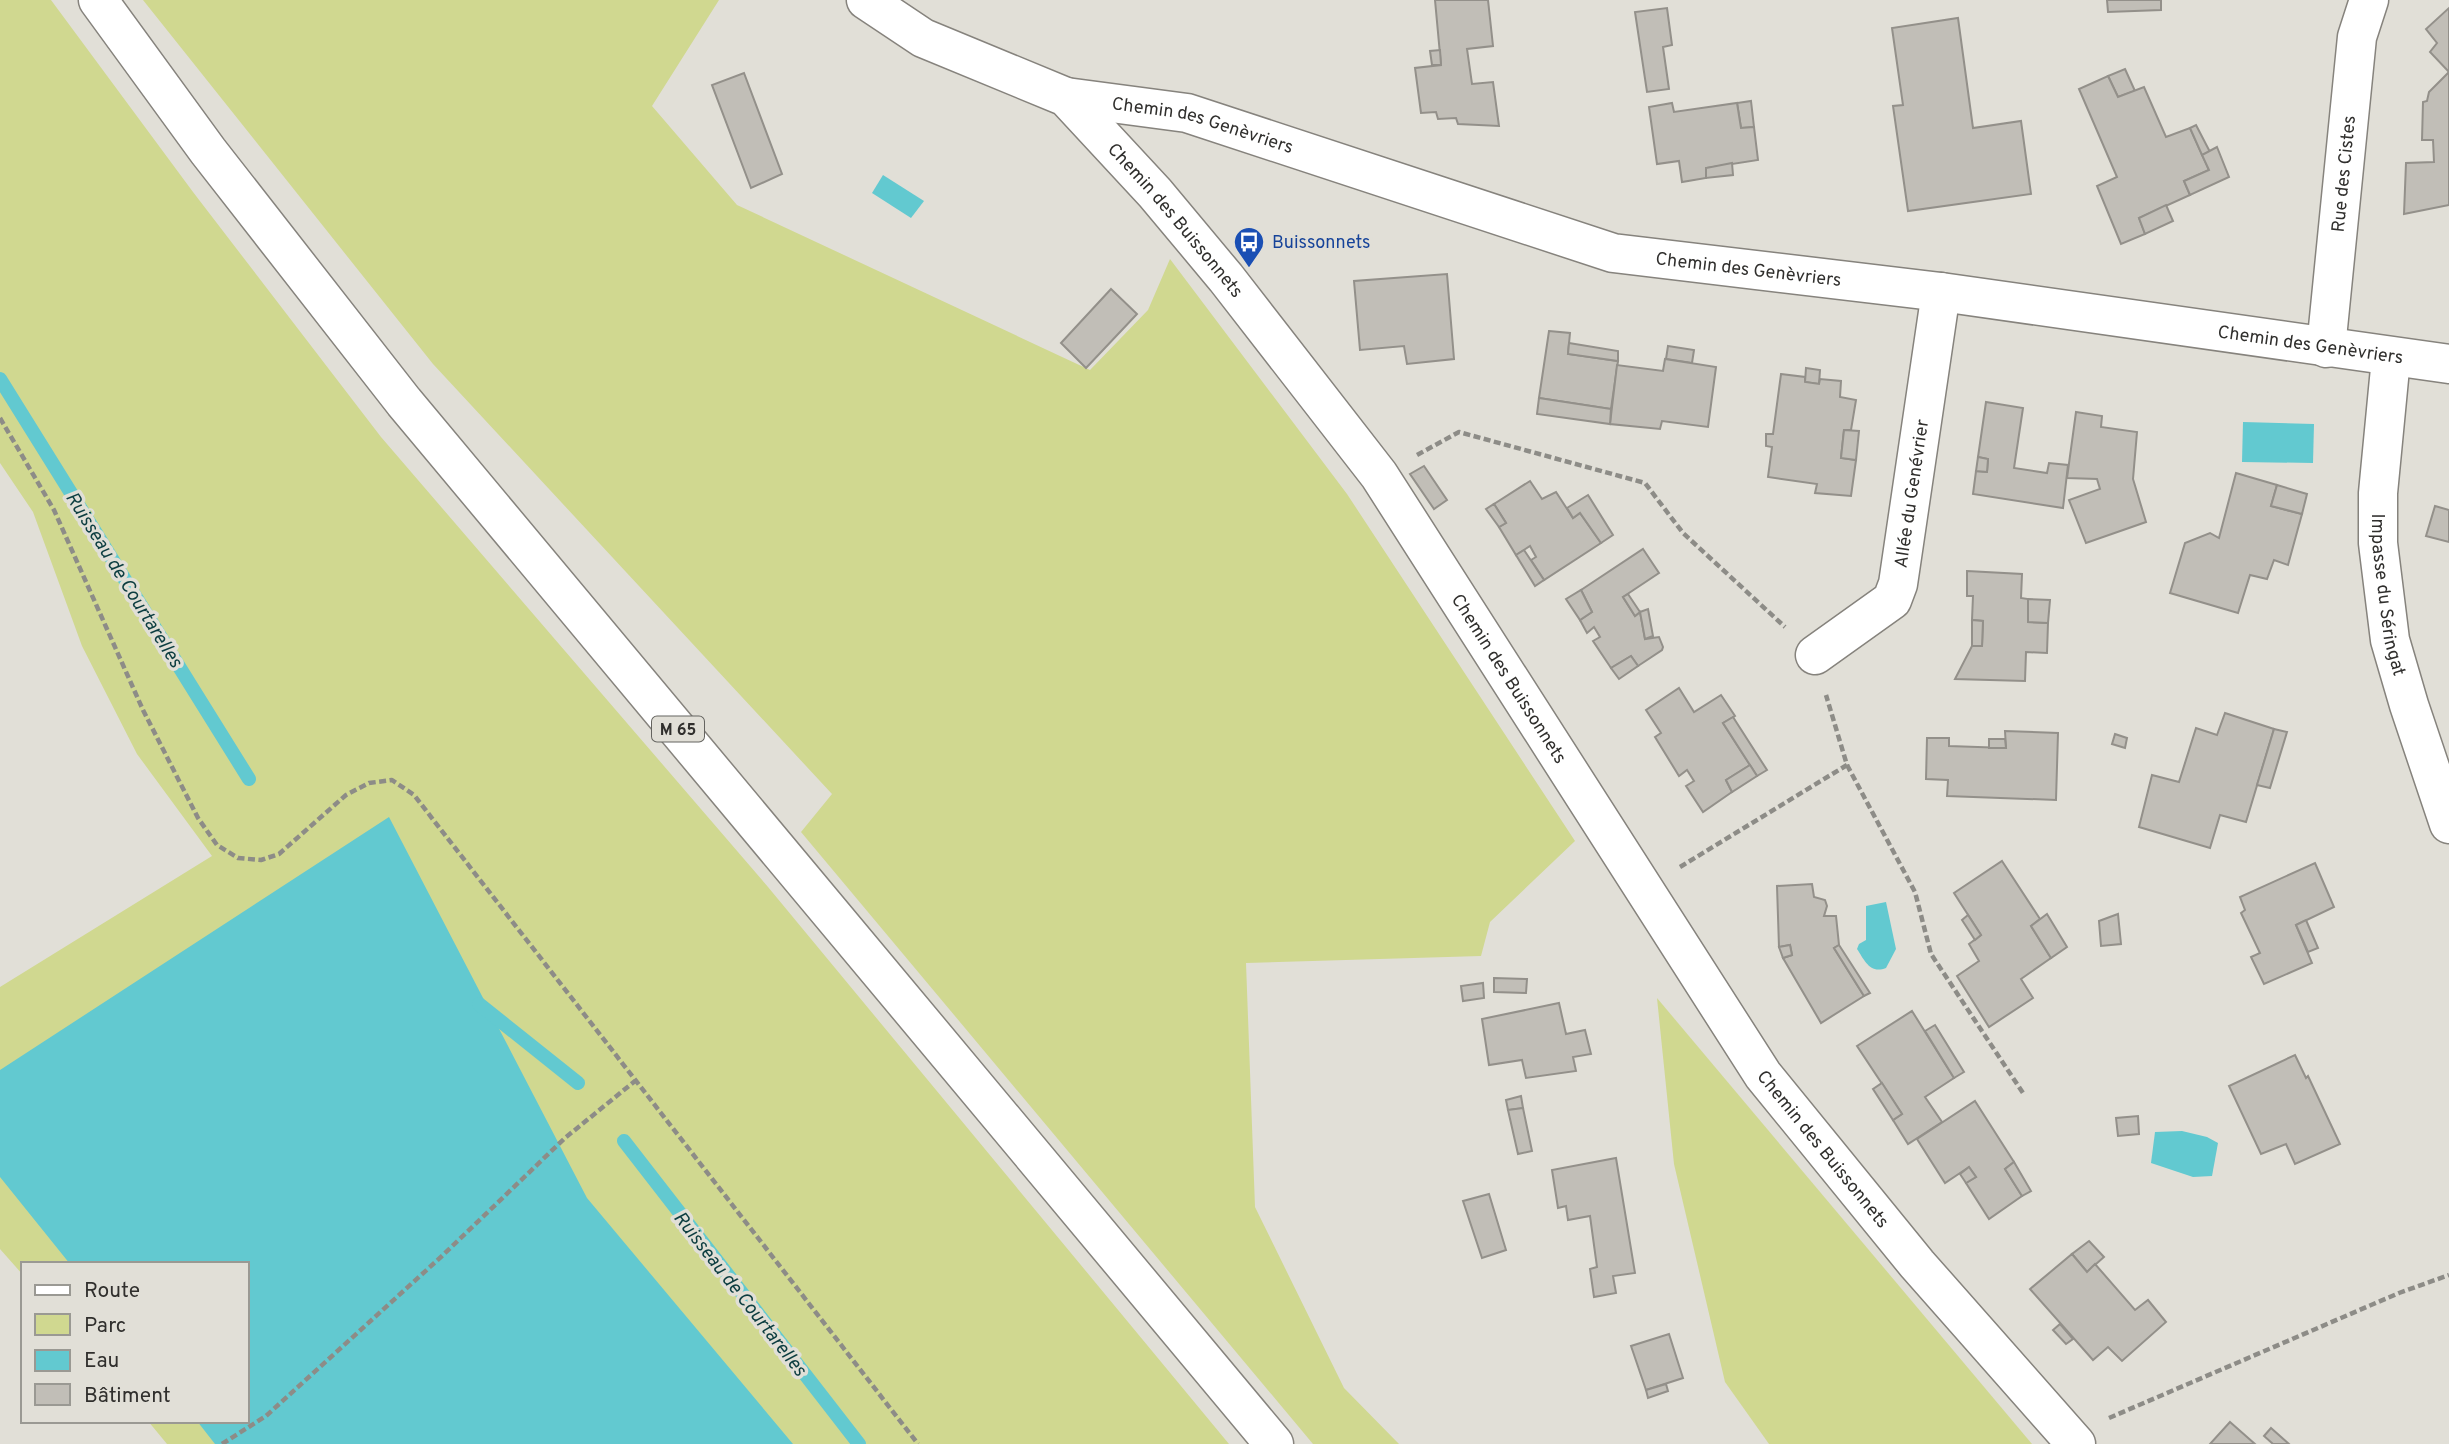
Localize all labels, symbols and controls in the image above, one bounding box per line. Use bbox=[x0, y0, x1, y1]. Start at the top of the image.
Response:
street label: Chemin des Genèvriers bbox=[1110, 93, 1296, 160]
street label: Rue des Cistes bbox=[2328, 115, 2362, 233]
street label: Chemin des Buissonnets bbox=[1102, 139, 1247, 303]
bus stop icon: Buissonnets bbox=[1232, 225, 1266, 269]
place label: Buissonnets bbox=[1272, 232, 1371, 255]
street label: Chemin des Genèvriers bbox=[1654, 248, 1843, 293]
street label: Chemin des Genèvriers bbox=[2216, 321, 2405, 370]
street label: Allée du Genévrier bbox=[1890, 418, 1935, 570]
water label: Ruisseau de Courtarelles bbox=[59, 488, 187, 673]
street label: Impasse du Séringat bbox=[2365, 513, 2410, 679]
street label: Chemin des Buissonnets bbox=[1445, 590, 1571, 769]
road number: M 65 bbox=[652, 716, 704, 742]
street label: Chemin des Buissonnets bbox=[1751, 1066, 1893, 1234]
water label: Ruisseau de Courtarelles bbox=[668, 1207, 812, 1382]
legend bbox=[21, 1262, 248, 1423]
text: Route bbox=[84, 1278, 140, 1305]
text: Parc bbox=[84, 1313, 126, 1340]
text: Eau bbox=[84, 1348, 119, 1375]
text: Bâtiment bbox=[84, 1383, 171, 1410]

